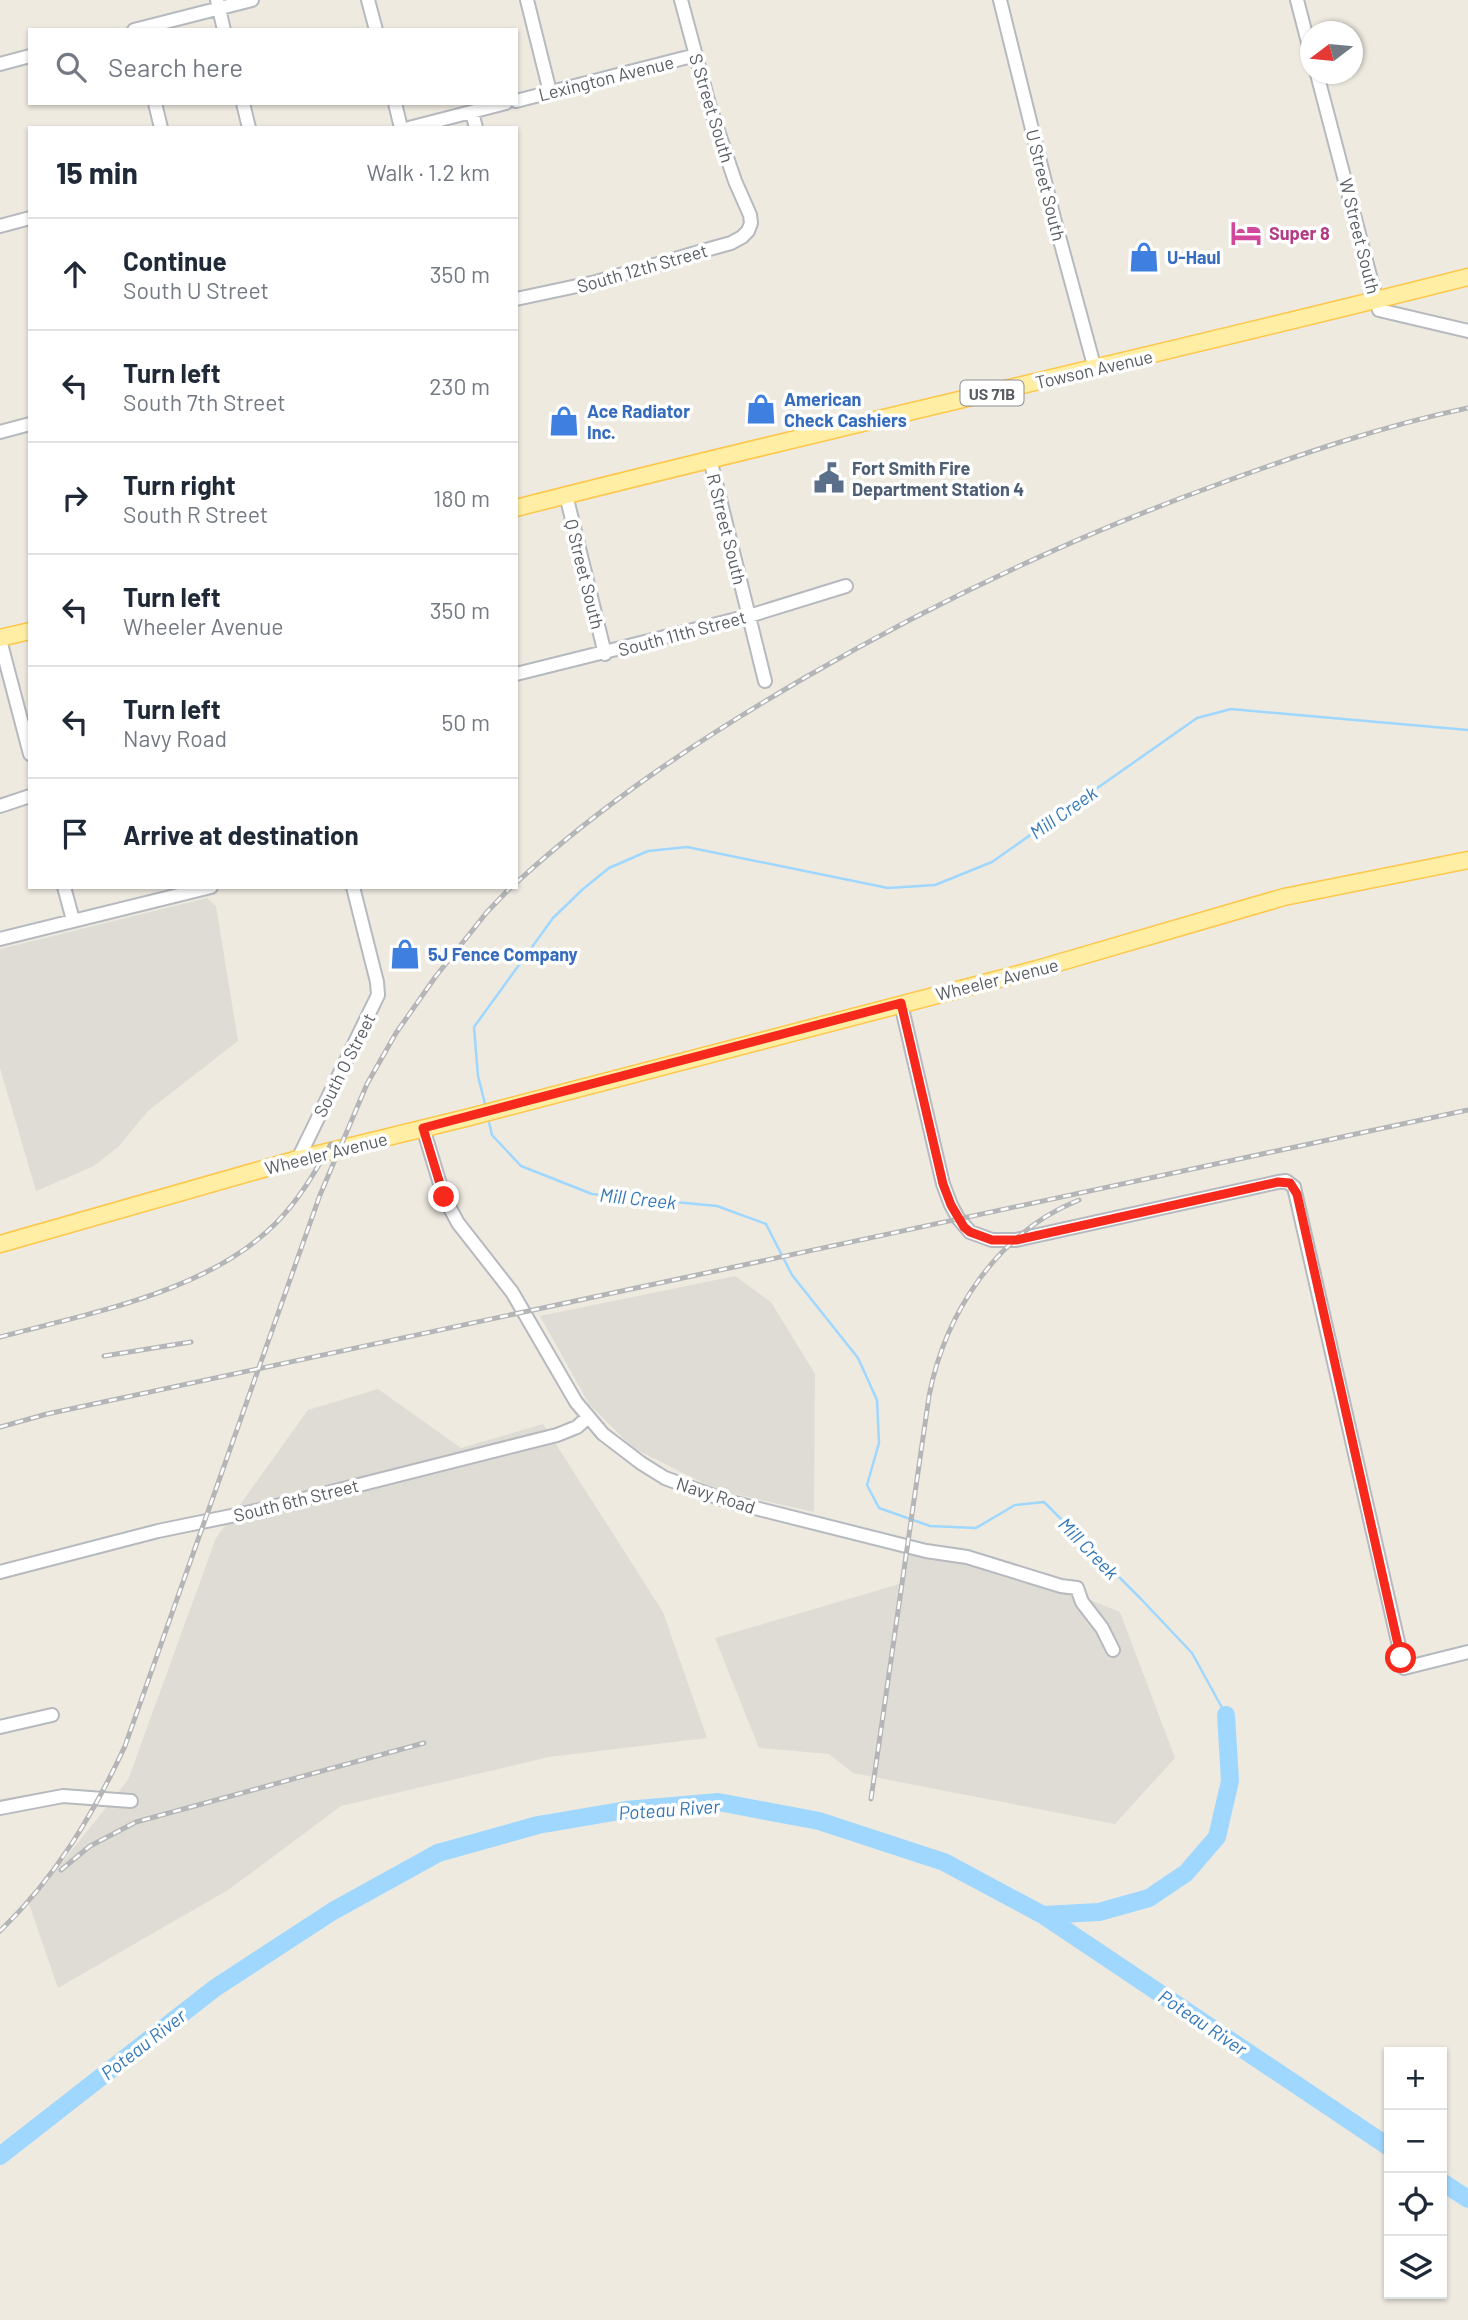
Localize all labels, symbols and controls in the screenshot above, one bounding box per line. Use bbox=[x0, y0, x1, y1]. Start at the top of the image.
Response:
north arrow bbox=[1300, 21, 1363, 84]
search box bbox=[28, 28, 518, 105]
icon: search bbox=[52, 48, 90, 86]
text: Search here bbox=[108, 51, 243, 82]
street label: Lexington Avenue bbox=[536, 51, 676, 105]
street label: S Street South bbox=[685, 51, 739, 165]
street label: U Street South bbox=[1022, 127, 1070, 243]
text: 15 min bbox=[56, 154, 138, 190]
text: Walk · 1.2 km bbox=[366, 158, 490, 186]
street label: W Street South bbox=[1335, 176, 1385, 296]
hotel icon: Super 8 bbox=[1229, 216, 1263, 250]
place label: Super 8 bbox=[1269, 222, 1330, 244]
street label: South 12th Street bbox=[574, 239, 710, 297]
shop icon: U-Haul bbox=[1127, 240, 1161, 274]
text: Continue bbox=[123, 245, 227, 276]
place label: U-Haul bbox=[1167, 246, 1221, 268]
icon: ahead bbox=[56, 255, 94, 293]
text: 350 m bbox=[430, 260, 490, 288]
text: South U Street bbox=[123, 276, 269, 304]
street label: Towson Avenue bbox=[1033, 345, 1155, 393]
text: Turn left bbox=[123, 357, 221, 388]
icon: left bbox=[56, 367, 94, 405]
text: 230 m bbox=[429, 372, 490, 400]
road number: US 71B bbox=[960, 380, 1024, 406]
text: South 7th Street bbox=[123, 388, 286, 416]
place label: American Check Cashiers bbox=[784, 388, 907, 431]
shop icon: American Check Cashiers bbox=[744, 392, 778, 426]
place label: Ace Radiator Inc. bbox=[587, 400, 690, 443]
shop icon: Ace Radiator Inc. bbox=[547, 404, 581, 438]
place label: Fort Smith Fire Department Station 4 bbox=[852, 457, 1024, 500]
public building icon: Fort Smith Fire Department Station 4 bbox=[812, 461, 846, 495]
text: Turn right bbox=[123, 469, 236, 500]
street label: R Street South bbox=[703, 471, 751, 587]
icon: right bbox=[56, 479, 94, 517]
text: 180 m bbox=[433, 484, 490, 512]
text: South R Street bbox=[123, 500, 268, 528]
street label: Q Street South bbox=[561, 517, 609, 631]
text: Turn left bbox=[123, 581, 221, 612]
icon: left bbox=[56, 591, 94, 629]
text: 350 m bbox=[430, 596, 490, 624]
street label: South 11th Street bbox=[616, 605, 748, 661]
text: Wheeler Avenue bbox=[123, 612, 284, 640]
text: Turn left bbox=[123, 693, 221, 724]
icon: left bbox=[56, 703, 94, 741]
text: 50 m bbox=[442, 708, 490, 736]
text: Navy Road bbox=[123, 724, 227, 752]
water label: Mill Creek bbox=[1025, 780, 1102, 843]
icon: arrive bbox=[56, 815, 94, 853]
text: Arrive at destination bbox=[123, 819, 359, 850]
shop icon: 5J Fence Company bbox=[388, 937, 422, 971]
place label: 5J Fence Company bbox=[428, 943, 578, 965]
street label: Wheeler Avenue bbox=[933, 953, 1061, 1005]
street label: South O Street bbox=[308, 1009, 380, 1121]
street label: Wheeler Avenue bbox=[262, 1127, 390, 1179]
route end bbox=[428, 1181, 459, 1212]
water label: Mill Creek bbox=[599, 1183, 678, 1214]
street label: Navy Road bbox=[674, 1472, 758, 1518]
street label: South 6th Street bbox=[231, 1474, 361, 1526]
water label: Mill Creek bbox=[1054, 1512, 1124, 1584]
route start bbox=[1385, 1642, 1416, 1673]
water label: Poteau River bbox=[618, 1794, 722, 1824]
water label: Poteau River bbox=[1155, 1984, 1253, 2061]
water label: Poteau River bbox=[96, 2003, 191, 2084]
map controls bbox=[1384, 2047, 1447, 2299]
button: + bbox=[1384, 2047, 1447, 2110]
button: − bbox=[1384, 2110, 1447, 2173]
button: locate bbox=[1384, 2173, 1447, 2236]
button: layers bbox=[1384, 2236, 1447, 2299]

